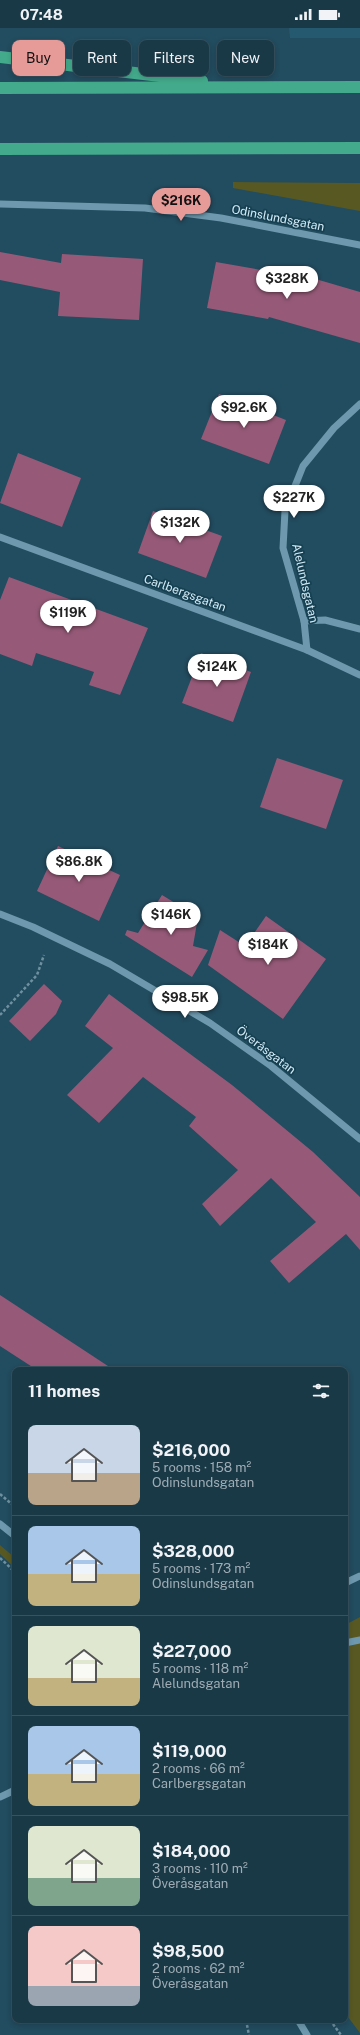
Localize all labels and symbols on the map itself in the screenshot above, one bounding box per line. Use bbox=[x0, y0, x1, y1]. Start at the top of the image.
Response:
pin: $216K bbox=[153, 188, 209, 222]
street label: Odinslundsgatan bbox=[230, 202, 326, 234]
pin: $328K bbox=[259, 266, 315, 300]
pin: $92.6K bbox=[211, 395, 277, 429]
pin: $227K bbox=[266, 485, 322, 519]
pin: $132K bbox=[152, 510, 208, 544]
street label: Alelundsgatan bbox=[289, 542, 321, 624]
street label: Carlbergsgatan bbox=[142, 572, 228, 614]
pin: $119K bbox=[40, 600, 96, 634]
pin: $124K bbox=[189, 654, 245, 688]
pin: $86.8K bbox=[46, 849, 112, 883]
pin: $146K bbox=[143, 902, 199, 936]
pin: $184K bbox=[240, 932, 296, 966]
pin: $98.5K bbox=[152, 985, 218, 1019]
street label: Överåsgatan bbox=[234, 1023, 298, 1077]

